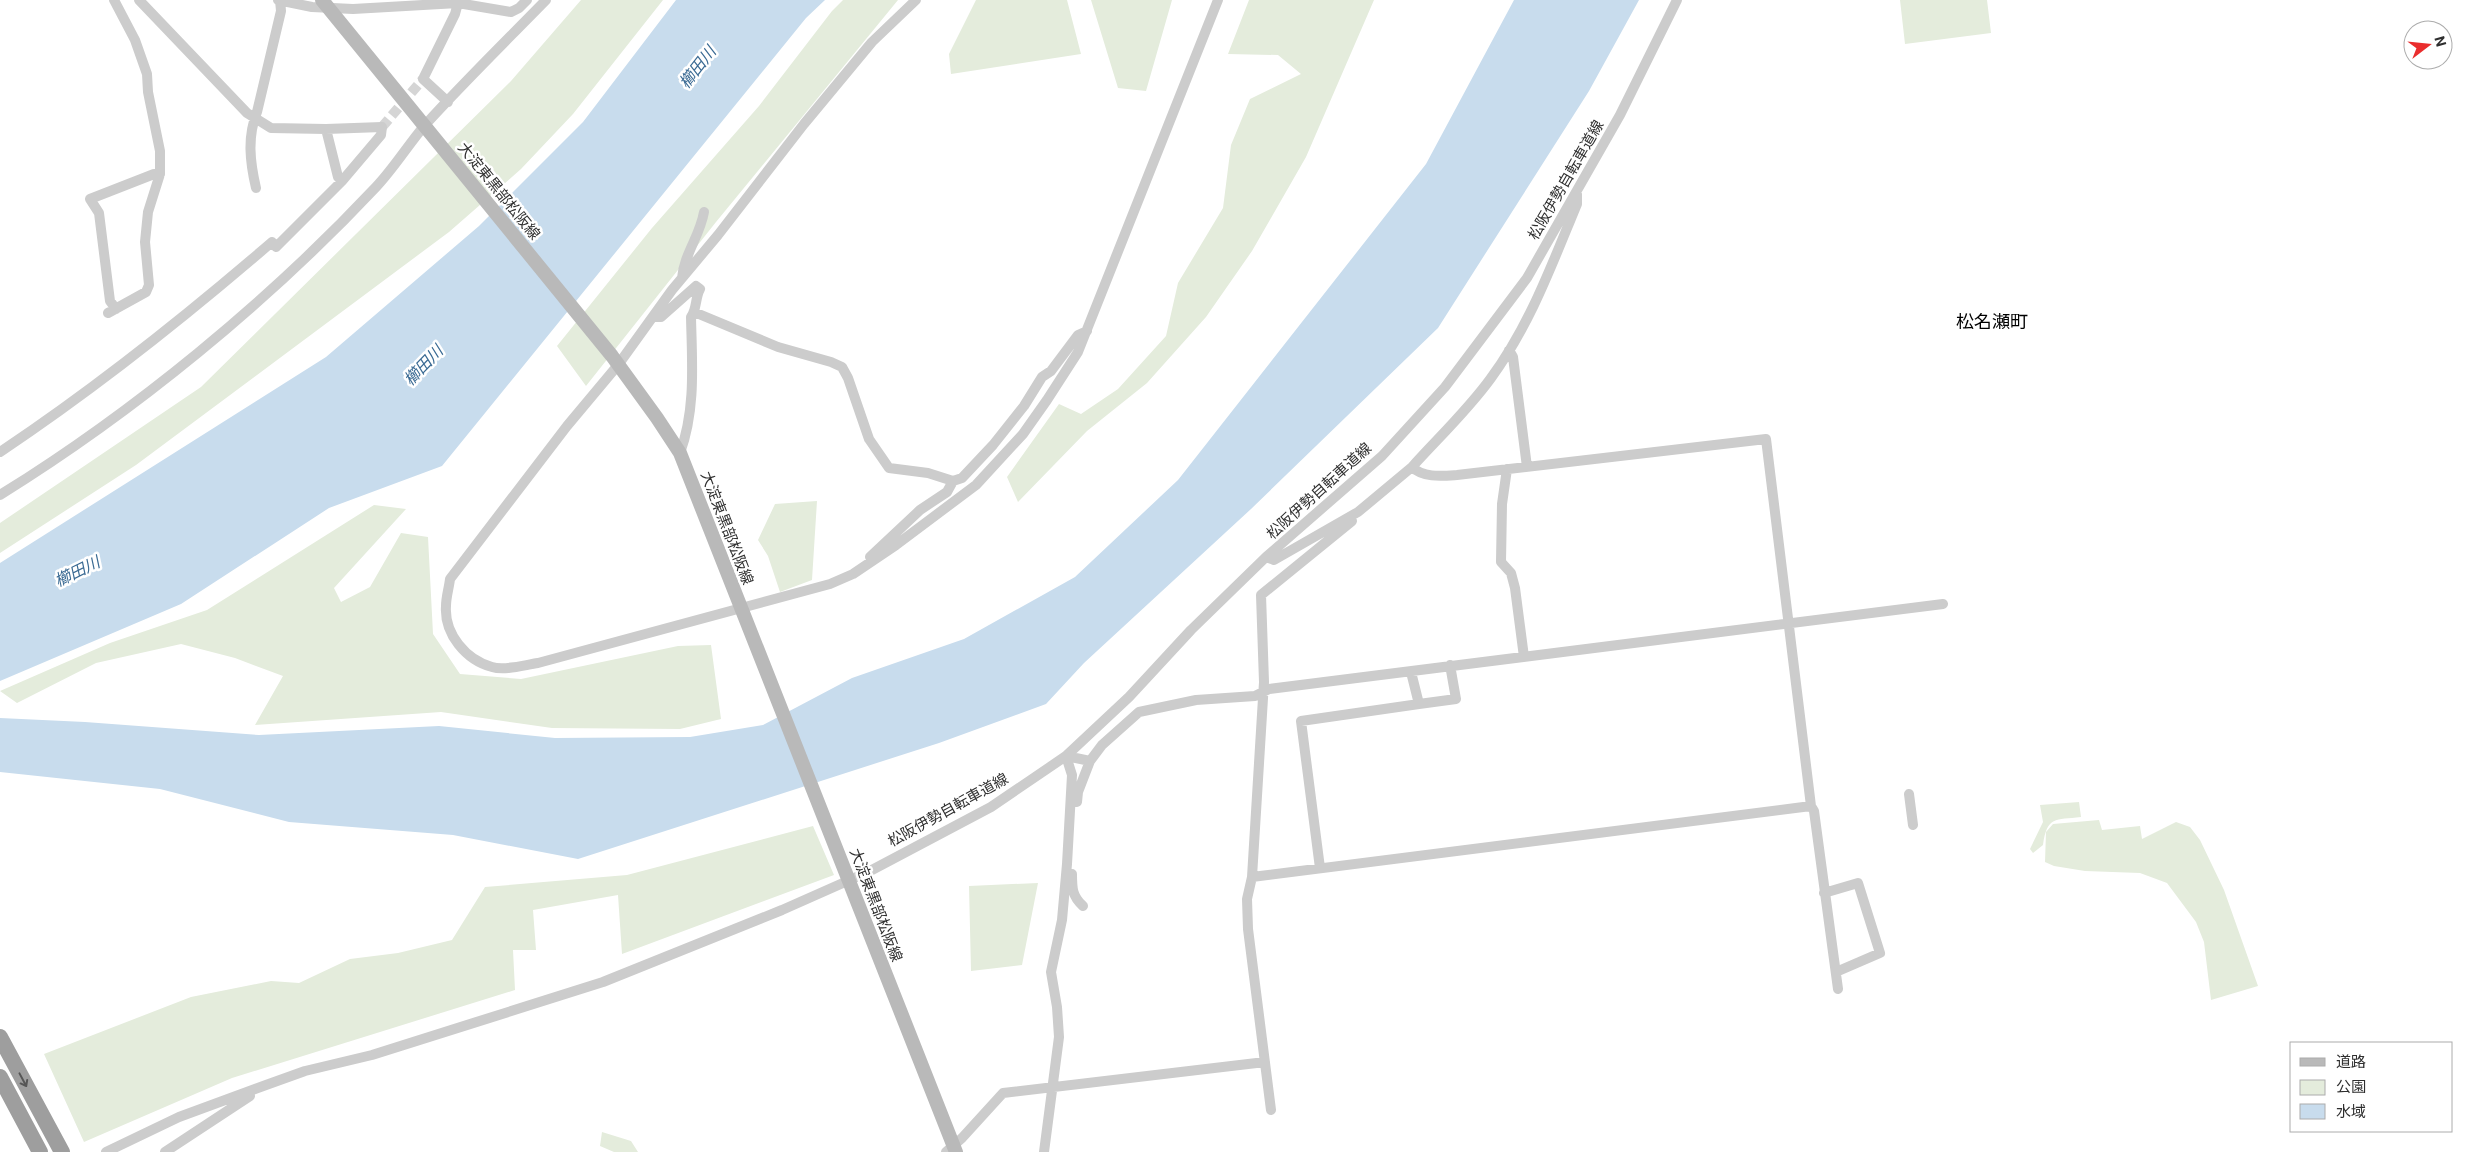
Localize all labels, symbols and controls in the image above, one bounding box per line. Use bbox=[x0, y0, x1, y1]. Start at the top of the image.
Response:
north arrow bbox=[2403, 20, 2453, 70]
text: N bbox=[2431, 34, 2450, 48]
water label: 櫛田川 bbox=[675, 41, 721, 92]
street label: 松阪伊勢自転車道線 bbox=[1524, 117, 1608, 243]
street label: 大淀東黒部松阪線 bbox=[454, 139, 544, 243]
district label: 松名瀬町 bbox=[1956, 311, 2028, 332]
water label: 櫛田川 bbox=[400, 340, 448, 389]
street label: 松阪伊勢自転車道線 bbox=[1263, 439, 1375, 543]
street label: 大淀東黒部松阪線 bbox=[697, 469, 757, 587]
water label: 櫛田川 bbox=[51, 552, 105, 591]
street label: 松阪伊勢自転車道線 bbox=[885, 769, 1011, 851]
street label: 大淀東黒部松阪線 bbox=[846, 846, 906, 964]
legend bbox=[2290, 1042, 2453, 1132]
text: 道路 bbox=[2336, 1053, 2366, 1071]
one-way arrow bbox=[18, 1072, 28, 1087]
text: 公園 bbox=[2336, 1078, 2366, 1096]
text: 水域 bbox=[2336, 1103, 2366, 1121]

